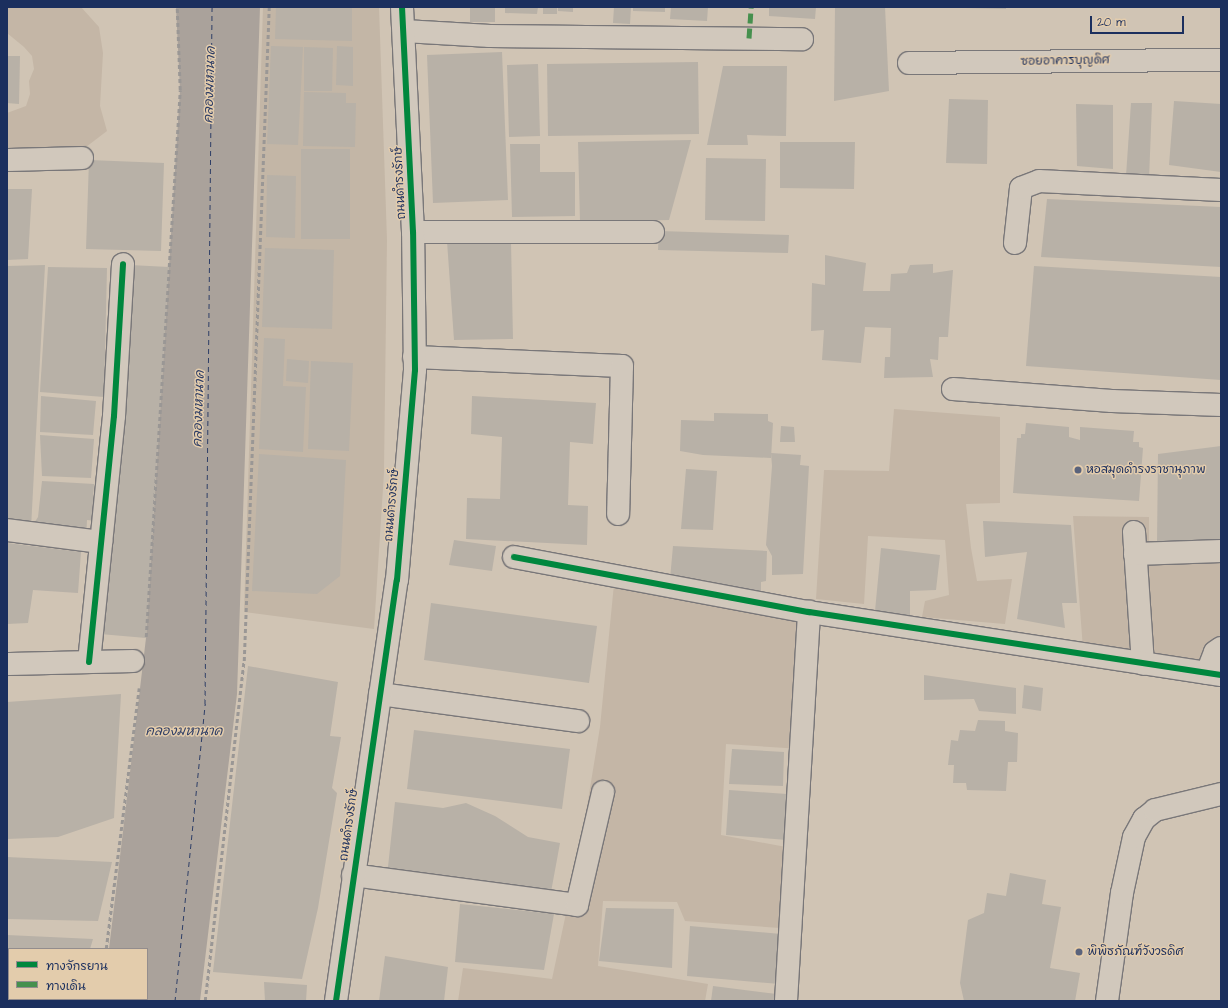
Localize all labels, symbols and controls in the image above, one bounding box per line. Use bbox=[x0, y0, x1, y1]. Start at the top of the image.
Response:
scale bar bbox=[1092, 8, 1186, 34]
text: 20 m bbox=[1097, 14, 1126, 31]
water label: คลองมหานาค bbox=[201, 46, 219, 124]
street label: ซอยอาคารบุญดิศ bbox=[1021, 53, 1109, 69]
street label: ถนนดำรงรักษ์ bbox=[391, 146, 409, 220]
water label: คลองมหานาค bbox=[190, 370, 208, 448]
place label: หอสมุดดำรงราชานุภาพ bbox=[1086, 463, 1206, 477]
marker: หอสมุดดำรงราชานุภาพ bbox=[1073, 465, 1083, 475]
street label: ถนนดำรงรักษ์ bbox=[382, 468, 402, 542]
water label: คลองมหานาค bbox=[146, 723, 222, 739]
street label: ถนนดำรงรักษ์ bbox=[337, 788, 361, 862]
place label: พิพิธภัณฑ์วังวรดิศ bbox=[1087, 945, 1183, 959]
marker: พิพิธภัณฑ์วังวรดิศ bbox=[1074, 947, 1084, 957]
legend bbox=[8, 948, 148, 1000]
text: ทางจักรยาน bbox=[46, 958, 108, 975]
text: ทางเดิน bbox=[46, 978, 86, 995]

